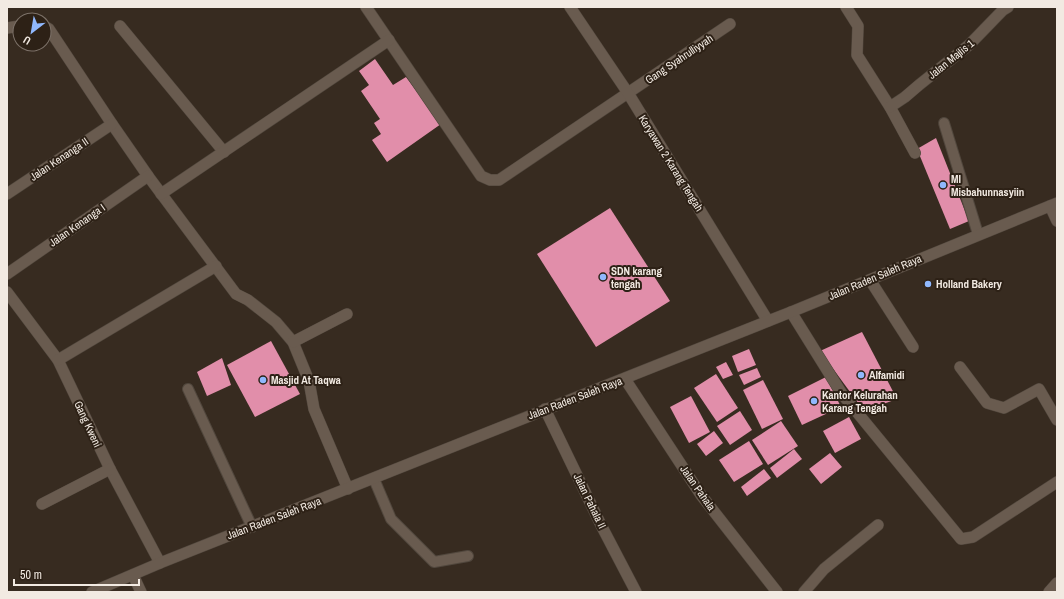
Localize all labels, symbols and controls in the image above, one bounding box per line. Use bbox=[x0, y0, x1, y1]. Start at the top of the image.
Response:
north arrow bbox=[12, 12, 52, 52]
street label: Gang Syahrulliyyah bbox=[642, 31, 716, 87]
text: U bbox=[20, 33, 33, 48]
street label: Jalan Majlis 1 bbox=[925, 36, 977, 82]
street label: Karyawan 2 Karang Tengah bbox=[636, 112, 706, 214]
street label: Jalan Kenanga II bbox=[27, 134, 91, 184]
place label: MI Misbahunnasyiin bbox=[951, 172, 1024, 199]
marker: MI Misbahunnasyiin bbox=[938, 180, 948, 190]
street label: Jalan Kenanga I bbox=[46, 201, 108, 249]
street label: Jalan Raden Saleh Raya bbox=[826, 251, 924, 303]
place label: SDN karang tengah bbox=[611, 264, 663, 291]
marker: SDN karang tengah bbox=[598, 272, 608, 282]
place label: Holland Bakery bbox=[936, 277, 1002, 291]
marker: Holland Bakery bbox=[923, 279, 933, 289]
place label: Alfamidi bbox=[869, 368, 905, 382]
marker: Alfamidi bbox=[856, 370, 866, 380]
place label: Masjid At Taqwa bbox=[271, 373, 341, 387]
street label: Jalan Raden Saleh Raya bbox=[526, 374, 624, 422]
marker: Masjid At Taqwa bbox=[258, 375, 268, 385]
place label: Kantor Kelurahan Karang Tengah bbox=[822, 388, 898, 415]
marker: Kantor Kelurahan Karang Tengah bbox=[809, 396, 819, 406]
street label: Gang Kweni bbox=[71, 399, 105, 449]
street label: Jalan Pahala bbox=[677, 463, 719, 513]
street label: Jalan Pahala II bbox=[571, 471, 609, 531]
street label: Jalan Raden Saleh Raya bbox=[225, 494, 323, 542]
scale bar bbox=[14, 561, 139, 587]
text: 50 m bbox=[20, 567, 42, 583]

